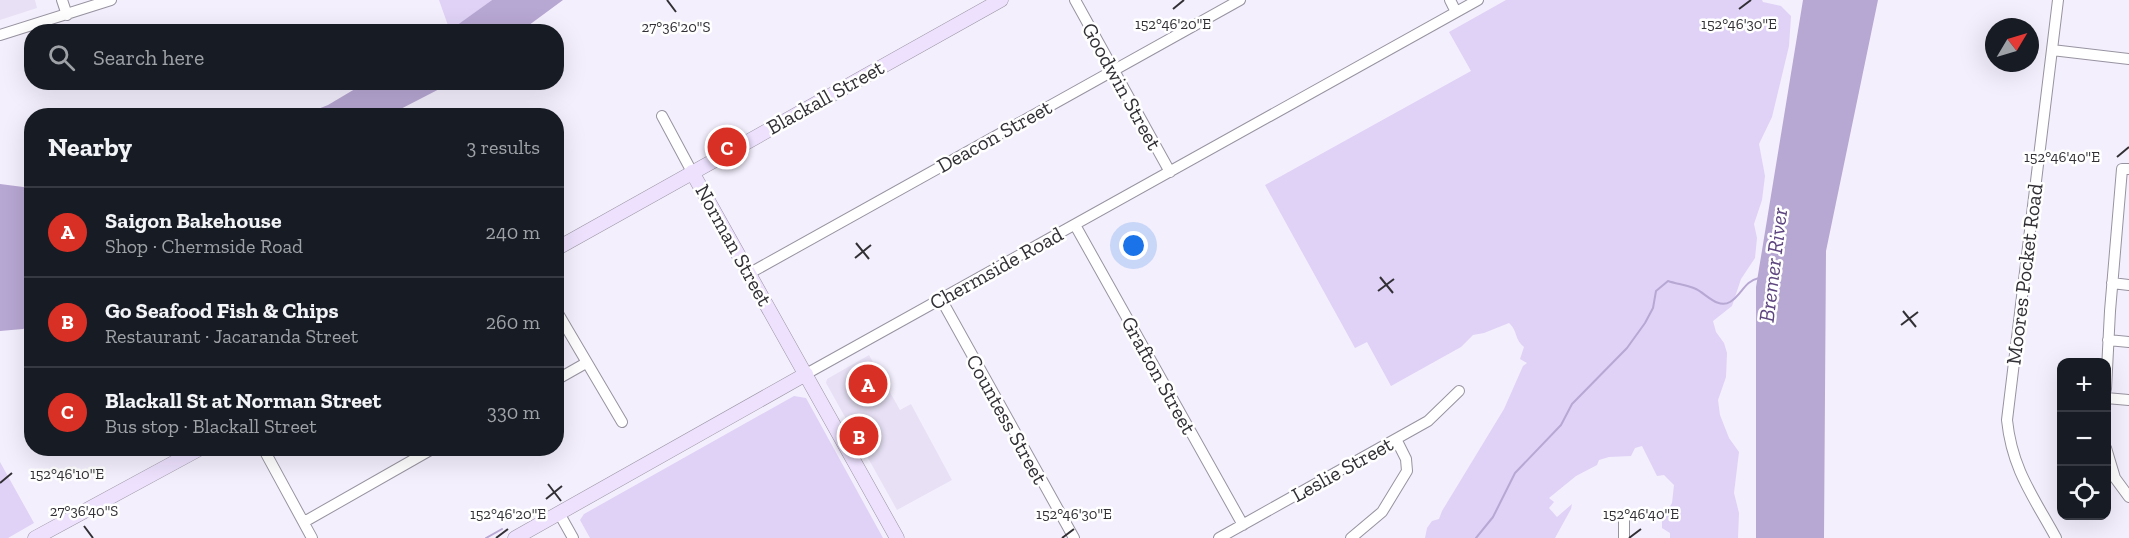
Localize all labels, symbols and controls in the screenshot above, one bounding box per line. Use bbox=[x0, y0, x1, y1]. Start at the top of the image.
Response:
text: 152°46'20"E bbox=[1135, 15, 1211, 33]
text: 152°46'30"E bbox=[1701, 15, 1777, 33]
text: 27°36'20"S bbox=[642, 18, 710, 36]
street label: Goodwin Street bbox=[1077, 18, 1167, 154]
north arrow bbox=[1985, 18, 2039, 72]
search box bbox=[24, 24, 564, 90]
icon: search bbox=[45, 41, 78, 74]
text: Search here bbox=[93, 44, 204, 71]
street label: Blackall Street bbox=[762, 54, 888, 140]
street label: Deacon Street bbox=[932, 94, 1056, 178]
pin: C bbox=[708, 124, 746, 170]
text: Nearby bbox=[48, 131, 132, 163]
text: 3 results bbox=[466, 135, 540, 159]
text: 152°46'40"E bbox=[2024, 148, 2100, 166]
street label: Norman Street bbox=[690, 180, 778, 310]
street label: Moores Pocket Road bbox=[2000, 181, 2048, 366]
water label: Bremer River bbox=[1753, 206, 1793, 324]
text: Saigon Bakehouse bbox=[105, 207, 282, 234]
text: A bbox=[61, 220, 74, 244]
text: 240 m bbox=[486, 220, 540, 244]
street label: Chermside Road bbox=[925, 221, 1067, 315]
your location bbox=[1119, 231, 1148, 260]
text: Shop · Chermside Road bbox=[105, 234, 303, 258]
text: Go Seafood Fish & Chips bbox=[105, 297, 339, 324]
text: B bbox=[61, 310, 74, 334]
text: 260 m bbox=[486, 310, 540, 334]
street label: Grafton Street bbox=[1116, 312, 1202, 438]
text: Restaurant · Jacaranda Street bbox=[105, 324, 358, 348]
street label: Countess Street bbox=[961, 350, 1053, 488]
map controls bbox=[2057, 358, 2111, 520]
button: + bbox=[2057, 358, 2111, 412]
pin: A bbox=[848, 362, 888, 406]
text: Blackall St at Norman Street bbox=[105, 387, 381, 414]
text: C bbox=[61, 400, 74, 424]
text: 330 m bbox=[487, 400, 540, 424]
button: − bbox=[2057, 412, 2111, 466]
text: Bus stop · Blackall Street bbox=[105, 414, 317, 438]
pin: B bbox=[840, 414, 878, 458]
street label: Leslie Street bbox=[1287, 431, 1397, 507]
text: 152°46'10"E bbox=[30, 465, 104, 483]
button: locate bbox=[2057, 466, 2111, 520]
text: 27°36'40"S bbox=[50, 502, 118, 520]
text: 152°46'20"E bbox=[470, 505, 546, 523]
text: 152°46'30"E bbox=[1036, 505, 1112, 523]
text: 152°46'40"E bbox=[1603, 505, 1679, 523]

